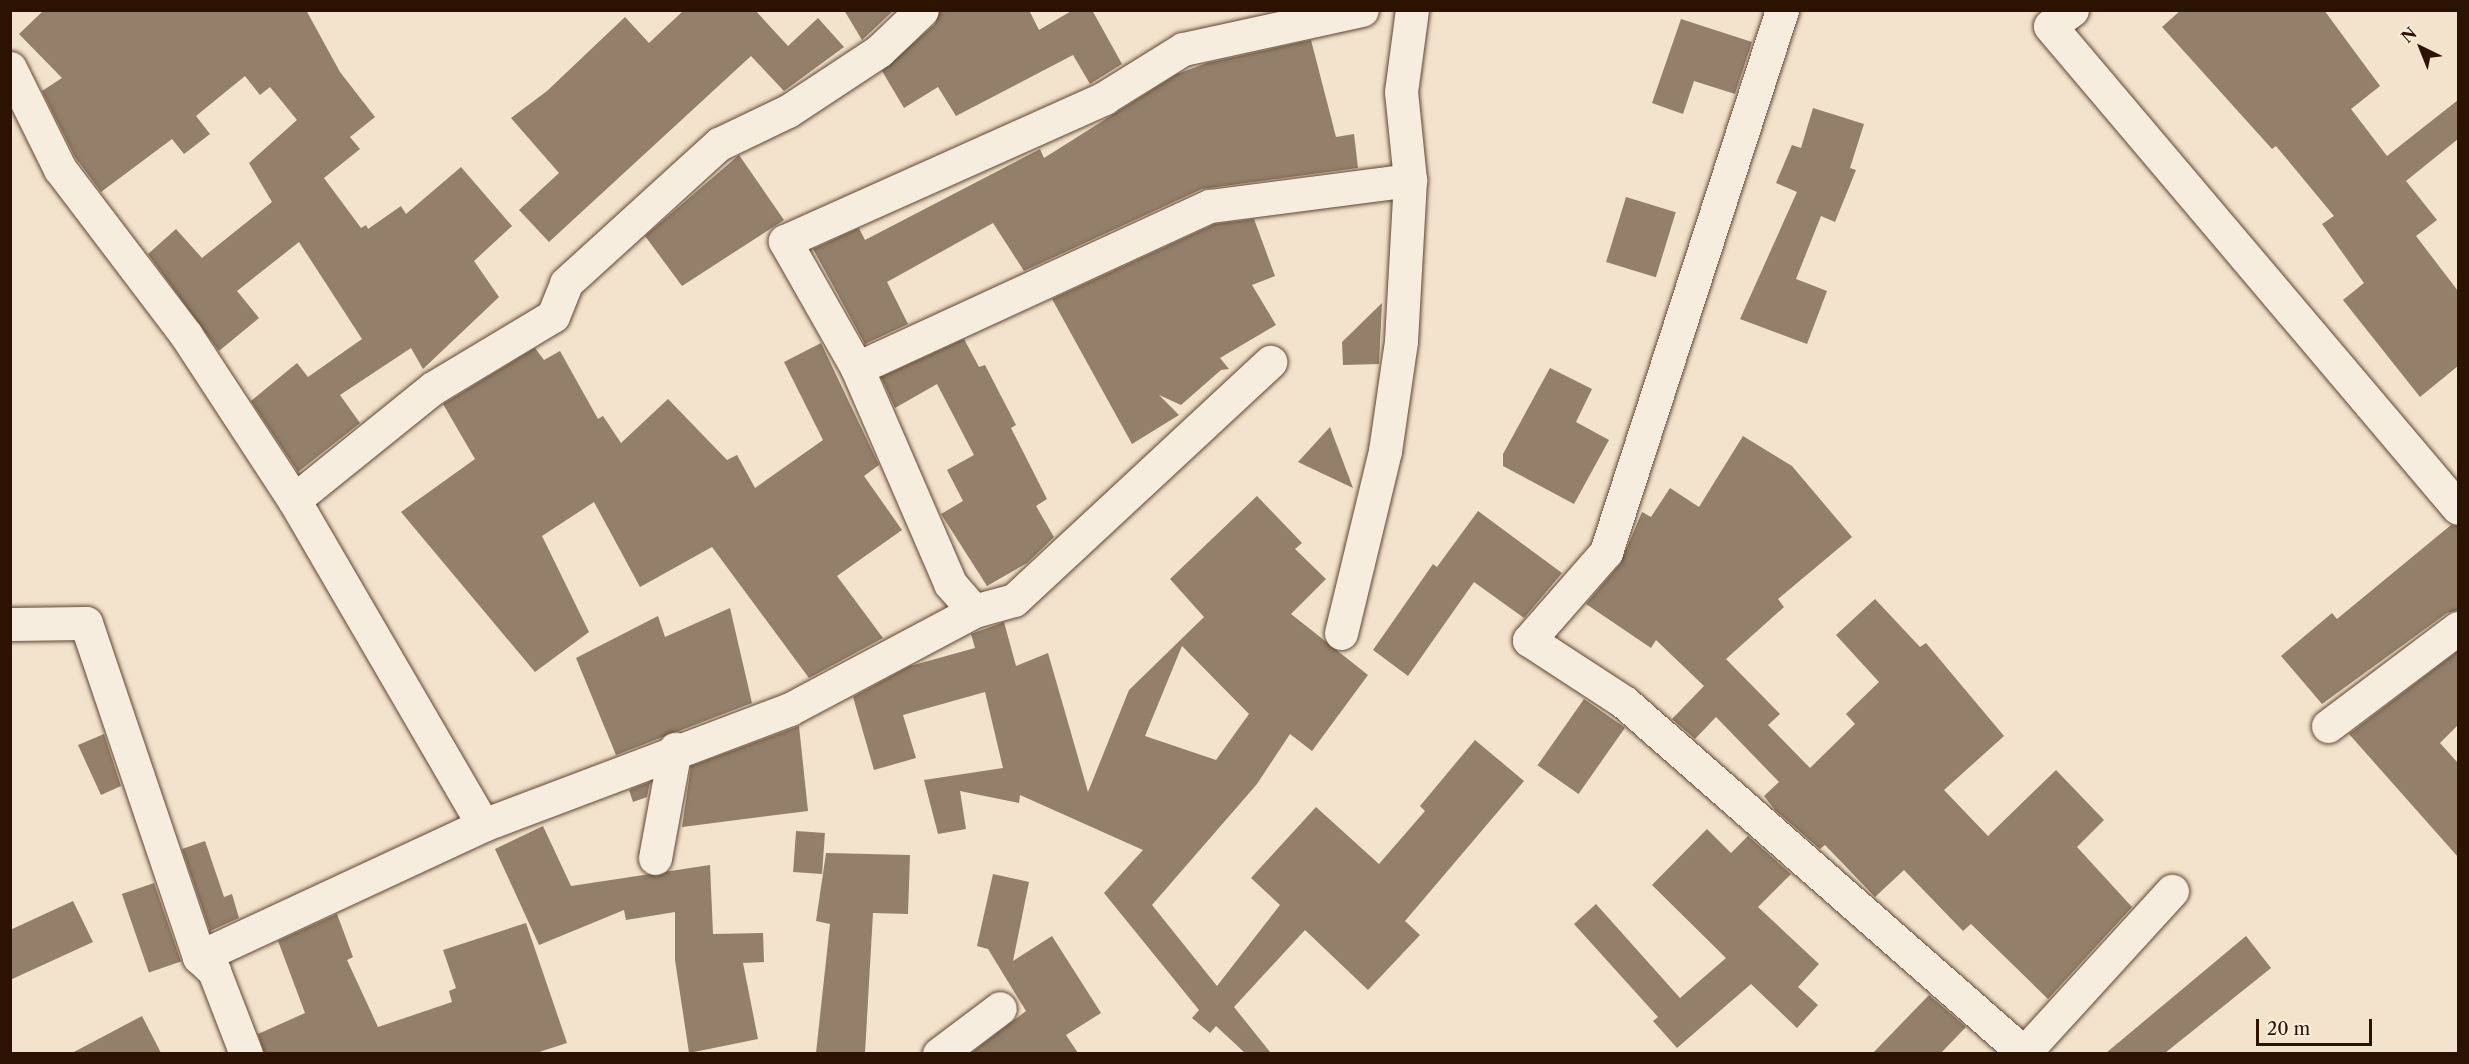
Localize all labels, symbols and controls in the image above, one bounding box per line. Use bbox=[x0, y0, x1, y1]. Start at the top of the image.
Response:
north arrow bbox=[2391, 18, 2451, 78]
text: N bbox=[2397, 23, 2421, 47]
scale bar bbox=[2259, 1007, 2374, 1045]
text: 20 m bbox=[2267, 1018, 2310, 1040]

